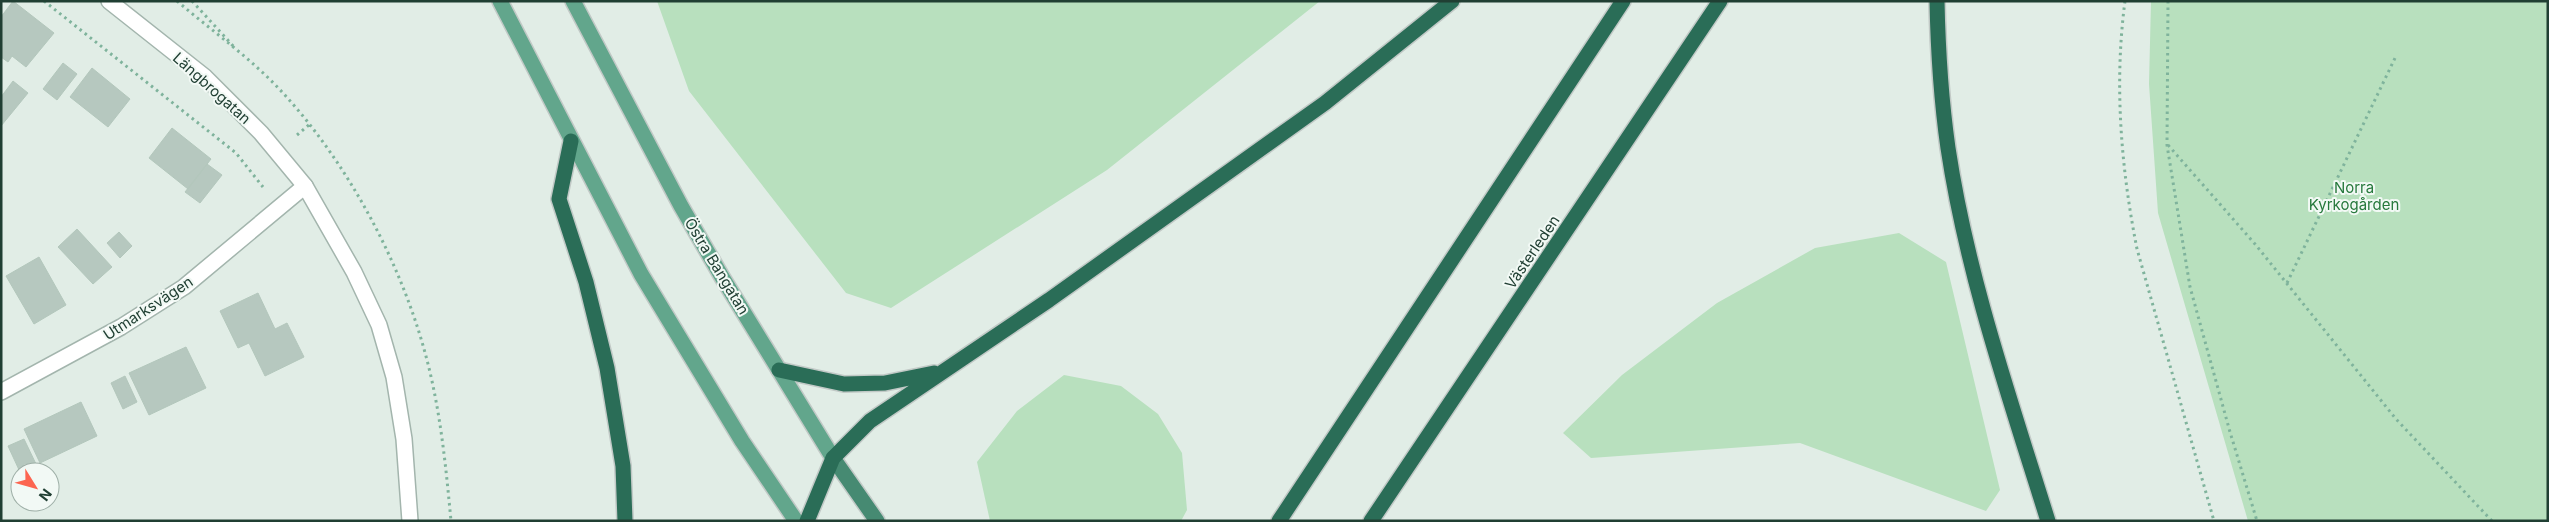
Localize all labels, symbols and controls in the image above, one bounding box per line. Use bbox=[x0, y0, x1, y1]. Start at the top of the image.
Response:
street label: Längbrogatan bbox=[169, 48, 255, 128]
park label: Norra Kyrkogården bbox=[2309, 178, 2399, 214]
street label: Västerleden bbox=[1500, 212, 1564, 292]
street label: Östra Bangatan bbox=[681, 214, 753, 318]
street label: Utmarksvägen bbox=[100, 272, 196, 344]
north arrow bbox=[10, 462, 60, 512]
text: N bbox=[36, 486, 56, 505]

